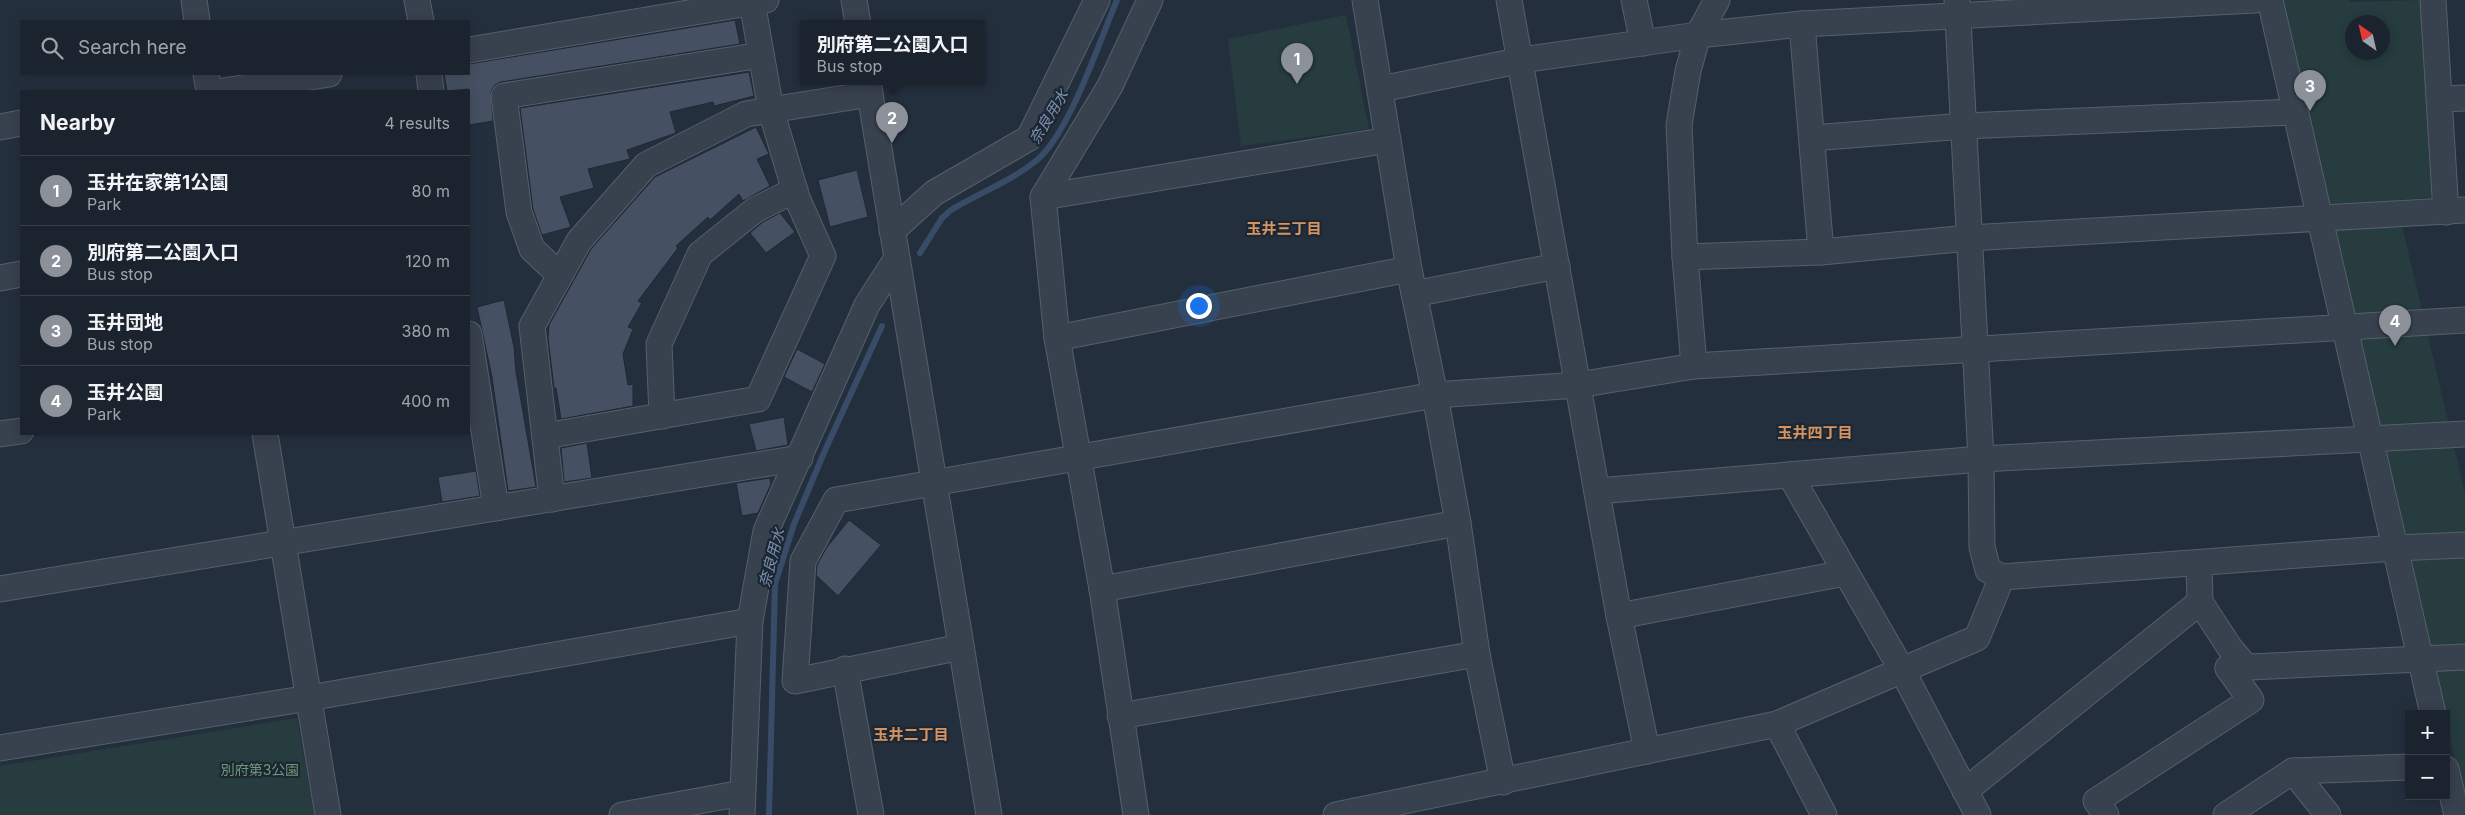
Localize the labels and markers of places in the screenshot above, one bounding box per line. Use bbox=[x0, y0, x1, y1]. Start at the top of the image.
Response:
pin: 1 bbox=[1281, 43, 1313, 84]
pin: 3 bbox=[2294, 70, 2326, 111]
pin: 2 bbox=[876, 102, 908, 143]
pin: 4 bbox=[2379, 305, 2411, 346]

